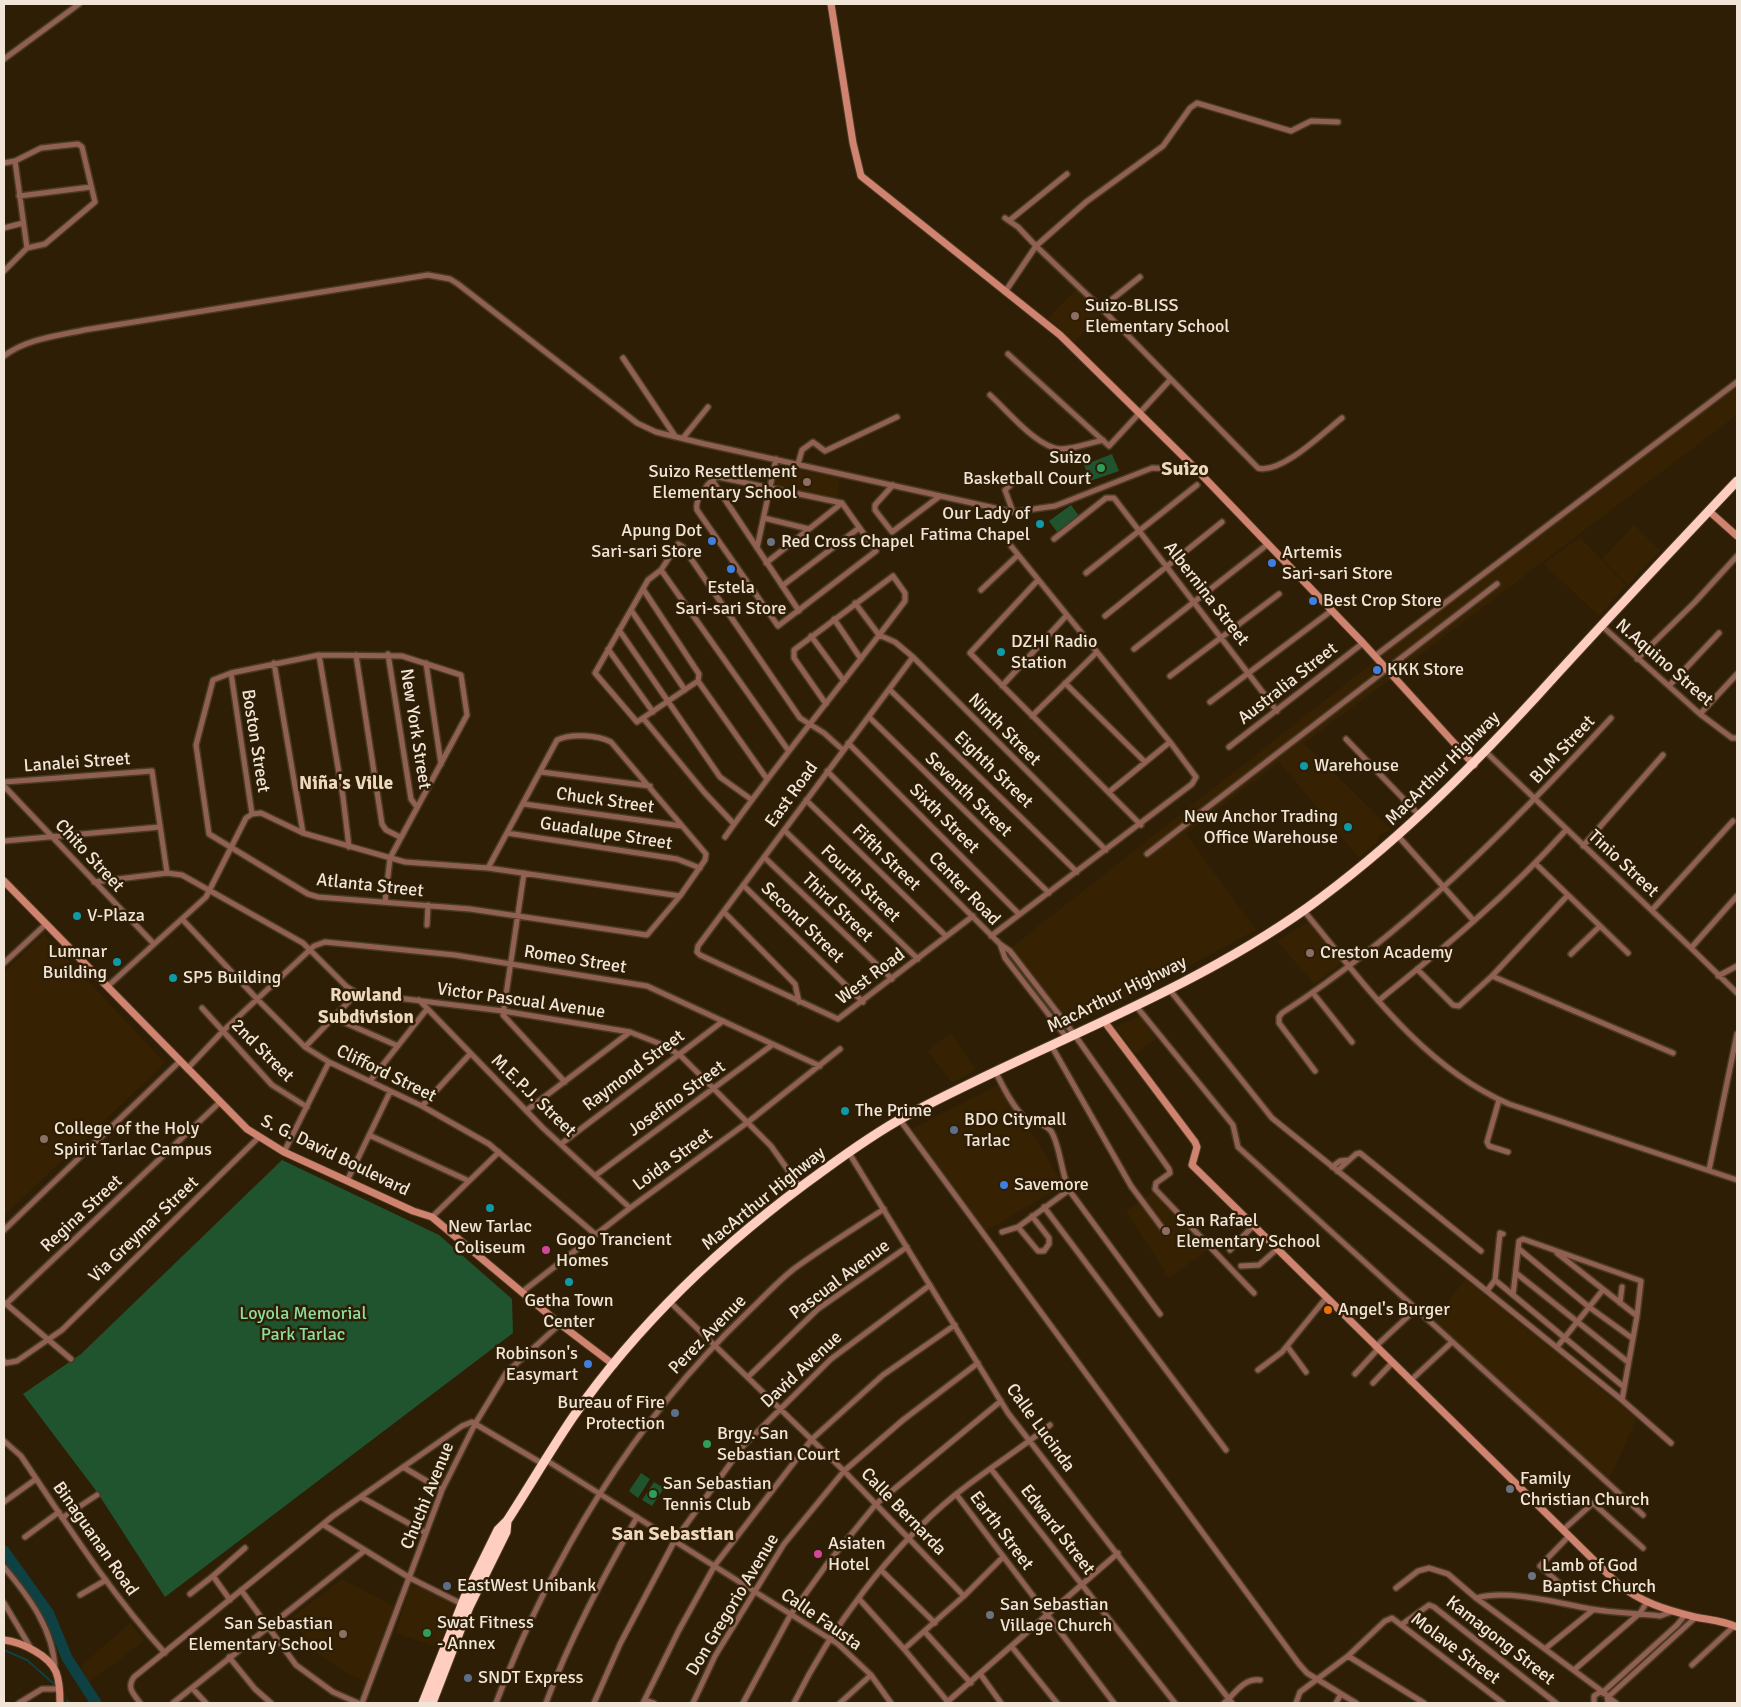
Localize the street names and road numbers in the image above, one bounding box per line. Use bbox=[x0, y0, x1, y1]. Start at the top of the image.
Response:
street label: Albernina Street bbox=[1159, 538, 1253, 650]
street label: N.Aquino Street bbox=[1611, 615, 1717, 711]
street label: Australia Street bbox=[1234, 638, 1342, 730]
street label: New York Street bbox=[395, 667, 435, 791]
street label: Boston Street bbox=[236, 688, 274, 794]
street label: Ninth Street bbox=[963, 689, 1045, 771]
street label: MacArthur Highway bbox=[1381, 707, 1505, 831]
street label: BLM Street bbox=[1526, 711, 1600, 789]
street label: Eighth Street bbox=[949, 727, 1037, 813]
street label: Lanalei Street bbox=[23, 748, 131, 778]
street label: Seventh Street bbox=[920, 748, 1016, 842]
street label: East Road bbox=[761, 758, 823, 832]
street label: Sixth Street bbox=[905, 780, 983, 858]
street label: Chuck Street bbox=[555, 783, 655, 819]
street label: Guadalupe Street bbox=[538, 813, 674, 855]
street label: Chito Street bbox=[50, 815, 128, 897]
street label: Fifth Street bbox=[847, 820, 925, 896]
street label: Tinio Street bbox=[1583, 826, 1663, 902]
street label: Fourth Street bbox=[816, 841, 904, 927]
street label: Center Road bbox=[924, 848, 1004, 930]
street label: Third Street bbox=[797, 869, 877, 947]
street label: Atlanta Street bbox=[315, 870, 425, 902]
street label: Second Street bbox=[756, 878, 848, 968]
street label: Romeo Street bbox=[522, 941, 628, 979]
street label: West Road bbox=[832, 944, 910, 1010]
street label: MacArthur Highway bbox=[1044, 952, 1190, 1038]
street label: Victor Pascual Avenue bbox=[436, 979, 606, 1023]
street label: 2nd Street bbox=[226, 1015, 298, 1087]
street label: Raymond Street bbox=[579, 1026, 689, 1116]
street label: Clifford Street bbox=[333, 1041, 439, 1107]
street label: M.E.P.J. Street bbox=[486, 1050, 580, 1142]
street label: Josefino Street bbox=[624, 1057, 730, 1141]
street label: S. G. David Boulevard bbox=[257, 1111, 413, 1201]
street label: Loida Street bbox=[629, 1124, 717, 1196]
street label: MacArthur Highway bbox=[698, 1143, 830, 1255]
street label: Regina Street bbox=[37, 1171, 127, 1257]
street label: Via Greymar Street bbox=[85, 1172, 203, 1288]
street label: Pascual Avenue bbox=[786, 1235, 894, 1325]
street label: Perez Avenue bbox=[665, 1291, 751, 1379]
street label: David Avenue bbox=[757, 1327, 847, 1413]
street label: Calle Lucinda bbox=[1001, 1380, 1079, 1476]
street label: Chuchi Avenue bbox=[397, 1439, 459, 1553]
street label: Calle Bernarda bbox=[856, 1464, 950, 1560]
street label: Binaguanan Road bbox=[48, 1478, 142, 1600]
street label: Edward Street bbox=[1015, 1481, 1099, 1579]
street label: Earth Street bbox=[964, 1487, 1038, 1575]
street label: Don Gregorio Avenue bbox=[682, 1530, 784, 1680]
street label: Calle Fausta bbox=[776, 1584, 866, 1656]
street label: Kamagong Street bbox=[1441, 1592, 1559, 1690]
street label: Molave Street bbox=[1406, 1609, 1504, 1689]

